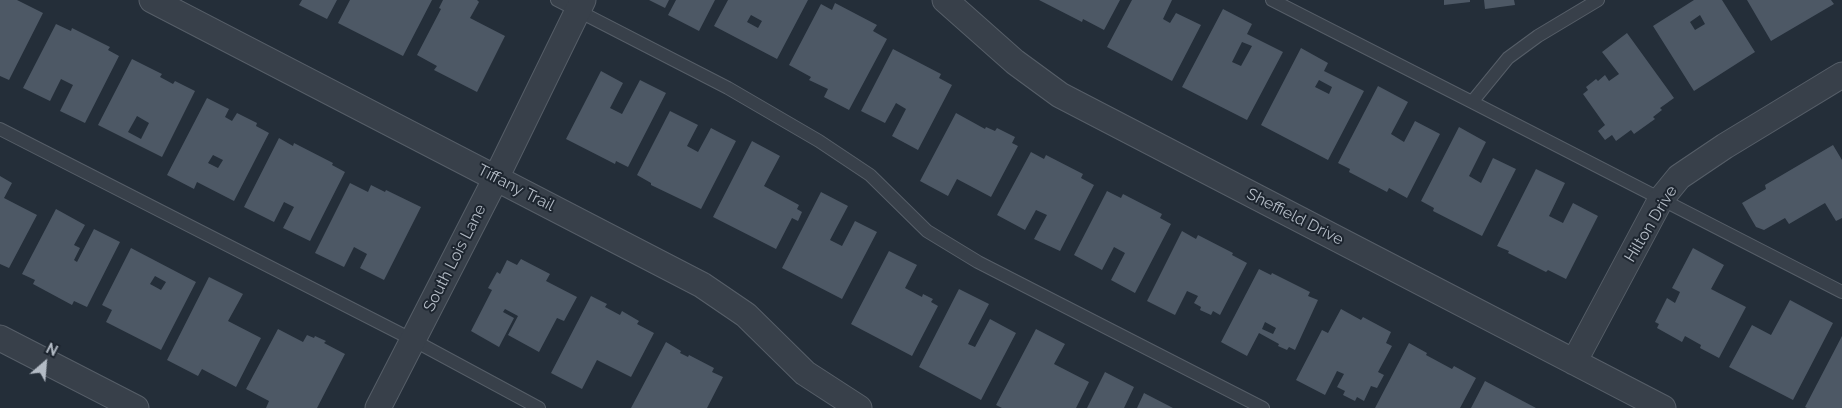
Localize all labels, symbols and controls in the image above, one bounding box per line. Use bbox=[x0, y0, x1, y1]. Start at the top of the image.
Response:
street label: Tiffany Trail bbox=[474, 160, 558, 216]
street label: Hilton Drive bbox=[1621, 182, 1681, 266]
street label: Sheffield Drive bbox=[1243, 184, 1347, 250]
street label: South Lois Lane bbox=[420, 201, 490, 315]
north arrow bbox=[20, 338, 70, 388]
text: N bbox=[43, 340, 60, 359]

